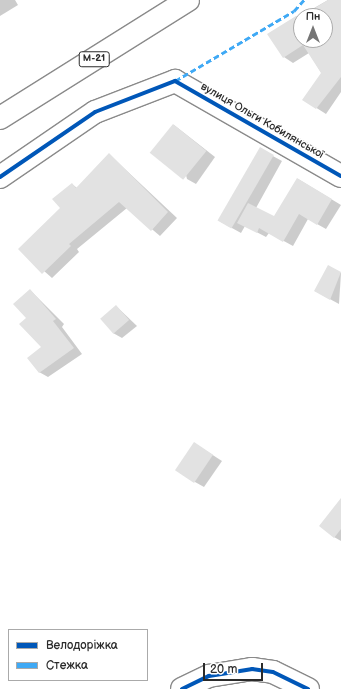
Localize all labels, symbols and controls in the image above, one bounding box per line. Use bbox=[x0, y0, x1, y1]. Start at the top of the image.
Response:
north arrow bbox=[293, 8, 333, 48]
text: Пн bbox=[306, 10, 320, 23]
road number: М-21 bbox=[78, 51, 110, 67]
street label: вулиця Ольги Кобилянської bbox=[198, 80, 326, 162]
legend bbox=[8, 629, 148, 681]
text: Велодоріжка bbox=[46, 638, 118, 653]
scale bar bbox=[205, 655, 265, 681]
text: Стежка bbox=[46, 658, 88, 673]
text: 20 m bbox=[210, 662, 237, 677]

